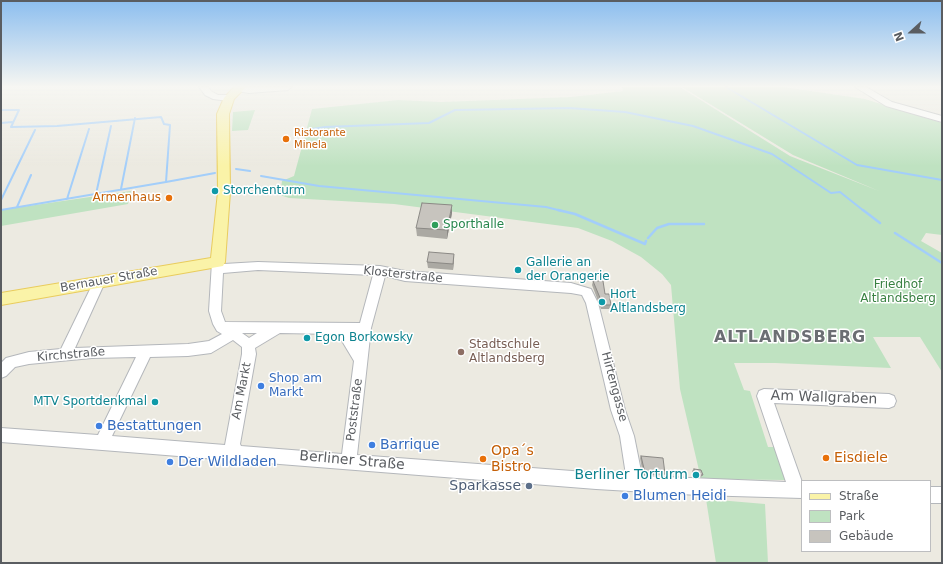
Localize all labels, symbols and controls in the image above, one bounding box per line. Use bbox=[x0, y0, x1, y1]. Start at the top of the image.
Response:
north arrow bbox=[891, 12, 931, 52]
text: N bbox=[892, 30, 907, 43]
place label: Ristorante Minela bbox=[294, 127, 346, 150]
marker: Ristorante Minela bbox=[281, 134, 291, 144]
place label: Storchenturm bbox=[223, 184, 305, 198]
marker: Storchenturm bbox=[210, 186, 220, 196]
place label: Armenhaus bbox=[93, 191, 161, 205]
marker: Armenhaus bbox=[164, 193, 174, 203]
place label: Sporthalle bbox=[443, 218, 504, 232]
marker: Sporthalle bbox=[430, 220, 440, 230]
place label: Gallerie an der Orangerie bbox=[526, 256, 610, 284]
street label: Bernauer Straße bbox=[59, 264, 159, 296]
street label: Klosterstraße bbox=[362, 264, 444, 286]
marker: Gallerie an der Orangerie bbox=[513, 265, 523, 275]
park label: Friedhof Altlandsberg bbox=[860, 278, 936, 306]
place label: Hort Altlandsberg bbox=[610, 288, 686, 316]
marker: Hort Altlandsberg bbox=[597, 297, 607, 307]
district label: ALTLANDSBERG bbox=[714, 328, 866, 348]
place label: Egon Borkowsky bbox=[315, 331, 413, 345]
marker: Egon Borkowsky bbox=[302, 333, 312, 343]
place label: Stadtschule Altlandsberg bbox=[469, 338, 545, 366]
street label: Kirchstraße bbox=[36, 345, 106, 365]
marker: Stadtschule Altlandsberg bbox=[456, 347, 466, 357]
street label: Hirtengasse bbox=[598, 350, 630, 424]
street label: Am Markt bbox=[229, 361, 255, 421]
place label: Shop am Markt bbox=[269, 372, 322, 400]
street label: Poststraße bbox=[344, 378, 366, 442]
marker: Shop am Markt bbox=[256, 381, 266, 391]
street label: Am Wallgraben bbox=[770, 388, 878, 408]
place label: MTV Sportdenkmal bbox=[33, 395, 147, 409]
marker: MTV Sportdenkmal bbox=[150, 397, 160, 407]
place label: Bestattungen bbox=[107, 418, 202, 434]
marker: Bestattungen bbox=[94, 421, 104, 431]
place label: Barrique bbox=[380, 437, 440, 453]
marker: Barrique bbox=[367, 440, 377, 450]
place label: Opa´s Bistro bbox=[491, 443, 534, 476]
street label: Berliner Straße bbox=[299, 448, 405, 474]
place label: Eisdiele bbox=[834, 450, 888, 466]
marker: Eisdiele bbox=[821, 453, 831, 463]
place label: Der Wildladen bbox=[178, 454, 277, 470]
marker: Opa´s Bistro bbox=[478, 454, 488, 464]
marker: Der Wildladen bbox=[165, 457, 175, 467]
place label: Berliner Torturm bbox=[575, 467, 688, 483]
marker: Berliner Torturm bbox=[691, 470, 701, 480]
place label: Sparkasse bbox=[449, 478, 521, 494]
legend bbox=[801, 480, 931, 552]
marker: Sparkasse bbox=[524, 481, 534, 491]
place label: Blumen Heidi bbox=[633, 488, 727, 504]
text: Straße bbox=[839, 489, 879, 503]
marker: Blumen Heidi bbox=[620, 491, 630, 501]
text: Park bbox=[839, 509, 865, 523]
text: Gebäude bbox=[839, 529, 893, 543]

